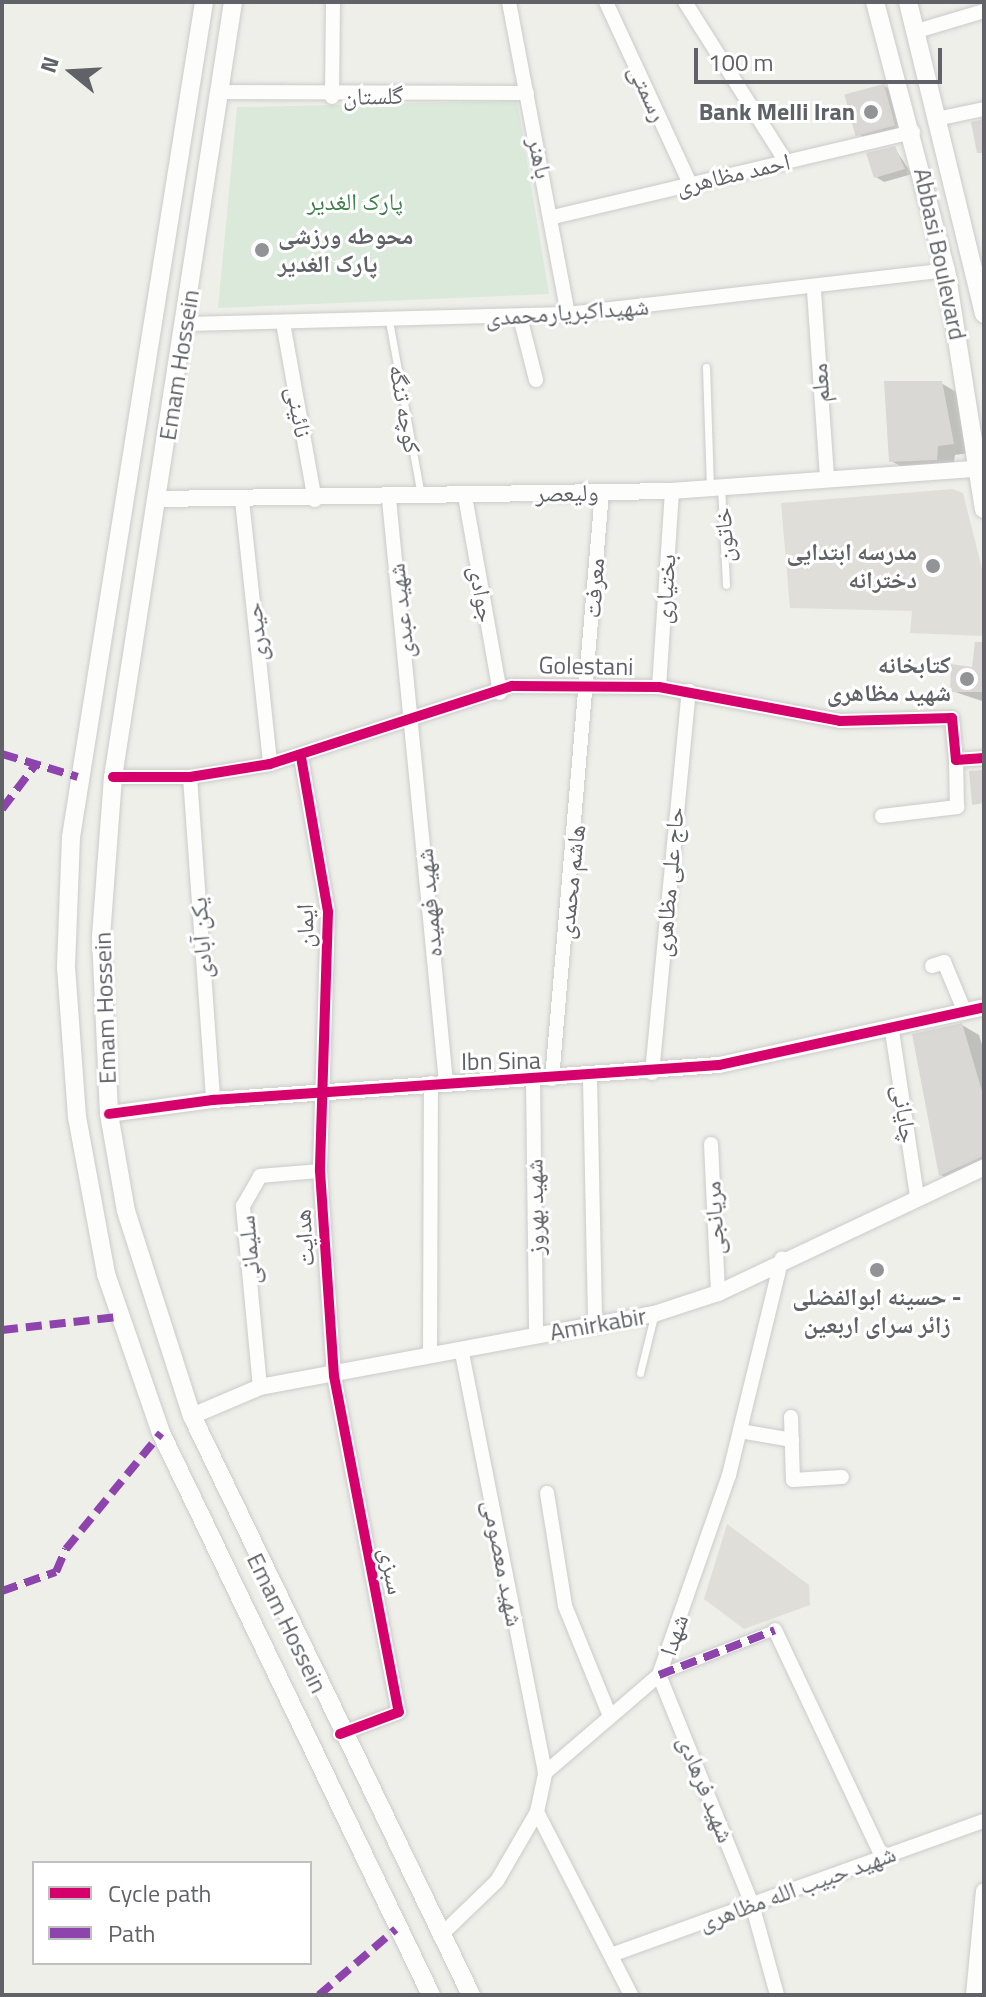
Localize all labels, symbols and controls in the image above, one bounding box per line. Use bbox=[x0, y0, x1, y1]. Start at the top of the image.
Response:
north arrow bbox=[32, 32, 112, 112]
scale bar bbox=[698, 32, 946, 82]
text: 100 m bbox=[708, 44, 774, 80]
text: N bbox=[31, 52, 68, 77]
street label: رسمتی bbox=[622, 60, 674, 126]
street label: گلستان bbox=[342, 81, 404, 111]
place label: Bank Melli Iran bbox=[699, 98, 855, 126]
marker: Bank Melli Iran bbox=[862, 103, 880, 121]
street label: باهنر bbox=[522, 135, 558, 181]
street label: احمد مظاهری bbox=[673, 147, 793, 201]
street label: Abbasi Boulevard bbox=[908, 165, 972, 343]
park label: پارک الغدیر bbox=[307, 188, 403, 216]
place label: محوطه ورزشی پارک الغدیر bbox=[278, 222, 413, 278]
marker: محوطه ورزشی پارک الغدیر bbox=[253, 241, 271, 259]
street label: Emam Hossein bbox=[153, 288, 205, 442]
street label: شهیداکبریارمحمدی bbox=[484, 292, 650, 332]
street label: کوچه تنگه bbox=[383, 362, 427, 456]
street label: معلم bbox=[804, 362, 836, 404]
street label: نائینی bbox=[280, 384, 318, 440]
street label: ولیعصر bbox=[535, 478, 599, 508]
street label: خاتون bbox=[708, 507, 740, 563]
place label: مدرسه ابتدایی دخترانه bbox=[786, 538, 917, 594]
street label: بختیاری bbox=[648, 553, 682, 625]
street label: معرفت bbox=[578, 557, 610, 619]
marker: مدرسه ابتدایی دخترانه bbox=[924, 557, 942, 575]
street label: شهید عبدی bbox=[382, 562, 420, 660]
street label: جوادی bbox=[463, 563, 501, 625]
street label: حیدری bbox=[239, 601, 273, 663]
street label: Golestani bbox=[538, 651, 634, 681]
place label: کتابخانه شهید مظاهری bbox=[827, 651, 951, 707]
marker: کتابخانه شهید مظاهری bbox=[958, 670, 976, 688]
street label: حاج علی مظاهری bbox=[648, 806, 690, 958]
street label: هاشم محمدی bbox=[551, 823, 591, 941]
street label: شهید فهمیده bbox=[410, 847, 448, 959]
street label: یکن آبادی bbox=[184, 896, 218, 980]
street label: ایمان bbox=[290, 904, 320, 948]
street label: Emam Hossein bbox=[88, 932, 122, 1084]
street label: Ibn Sina bbox=[461, 1046, 541, 1076]
street label: چایانی bbox=[887, 1083, 923, 1145]
street label: شهید بهروز bbox=[520, 1159, 550, 1255]
street label: مریانجی bbox=[698, 1180, 730, 1256]
street label: هدایت bbox=[288, 1209, 320, 1267]
street label: سلیمانی bbox=[232, 1214, 266, 1286]
marker: حسینه ابوالفضلی - زائر سرای اربعین bbox=[868, 1261, 886, 1279]
place label: حسینه ابوالفضلی - زائر سرای اربعین bbox=[792, 1283, 962, 1339]
street label: Amirkabir bbox=[547, 1301, 649, 1347]
street label: شهید معصومی bbox=[477, 1497, 529, 1629]
street label: سبزی bbox=[373, 1545, 411, 1597]
street label: Emam Hossein bbox=[241, 1548, 333, 1698]
street label: شهدا bbox=[654, 1610, 694, 1660]
street label: شهید فرهادی bbox=[671, 1731, 741, 1847]
street label: شهید حبیب الله مظاهری bbox=[695, 1839, 899, 1937]
legend bbox=[32, 1861, 312, 1965]
text: Cycle path bbox=[108, 1875, 211, 1911]
text: Path bbox=[108, 1915, 155, 1951]

